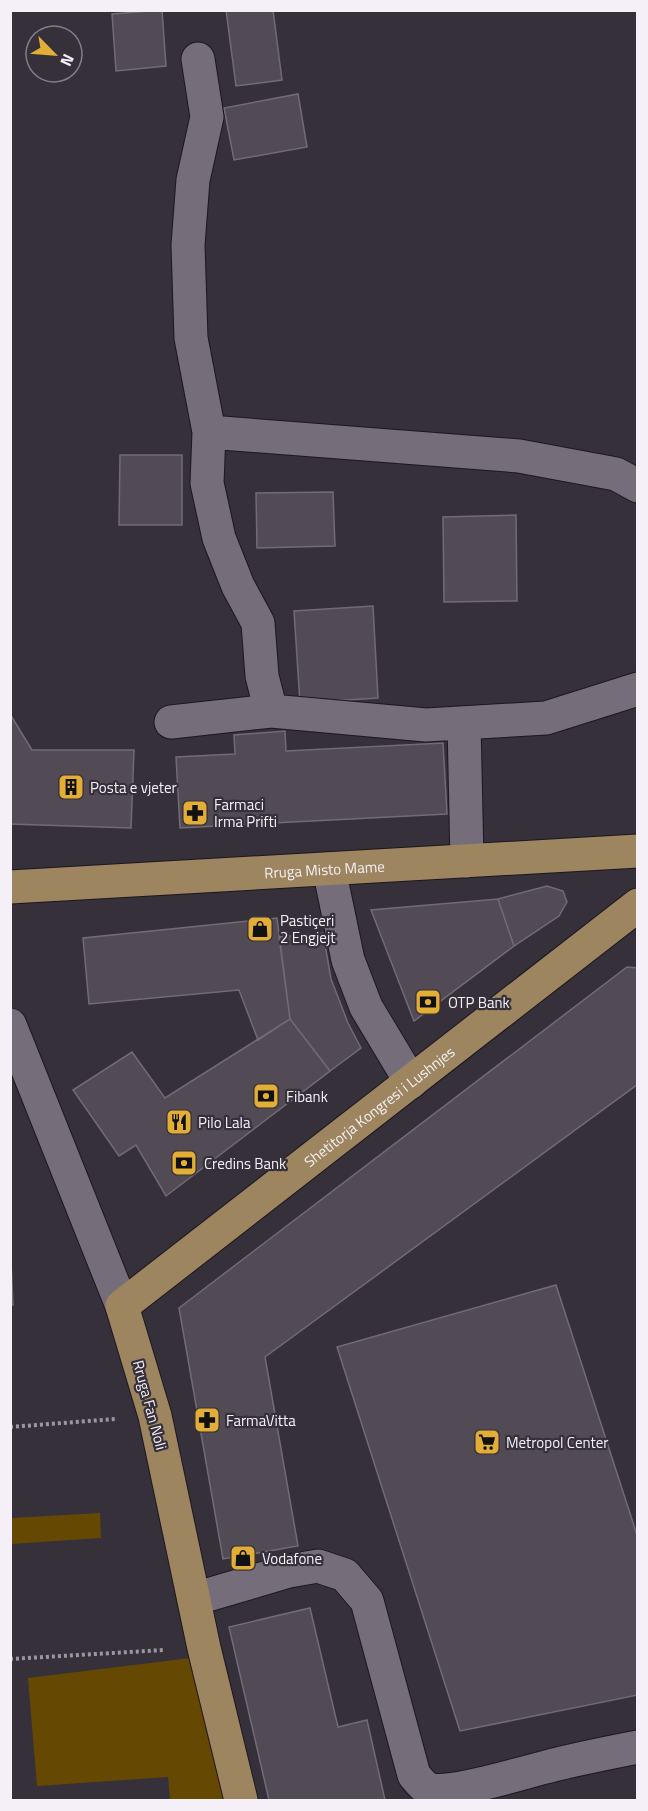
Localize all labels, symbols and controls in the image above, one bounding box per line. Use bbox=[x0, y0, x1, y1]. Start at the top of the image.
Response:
north arrow bbox=[24, 24, 84, 84]
text: N bbox=[54, 50, 81, 70]
building icon: Posta e vjeter bbox=[56, 772, 86, 802]
place label: Posta e vjeter bbox=[90, 776, 177, 799]
place label: Farmaci Irma Prifti bbox=[214, 793, 277, 833]
pharmacy icon: Farmaci Irma Prifti bbox=[180, 798, 210, 828]
street label: Rruga Misto Mame bbox=[264, 854, 385, 884]
place label: Pastiçeri 2 Engjejt bbox=[280, 909, 336, 949]
shop icon: Pastiçeri 2 Engjejt bbox=[245, 914, 275, 944]
bank icon: OTP Bank bbox=[413, 987, 443, 1017]
place label: OTP Bank bbox=[448, 991, 510, 1014]
street label: Shetitorja Kongresi i Lushnjes bbox=[299, 1040, 459, 1172]
bank icon: Fibank bbox=[251, 1081, 281, 1111]
place label: Fibank bbox=[286, 1085, 328, 1108]
restaurant icon: Pilo Lala bbox=[164, 1107, 194, 1137]
place label: Pilo Lala bbox=[198, 1111, 251, 1134]
bank icon: Credins Bank bbox=[169, 1148, 199, 1178]
place label: Credins Bank bbox=[204, 1152, 286, 1175]
street label: Rruga Fan Noli bbox=[127, 1358, 173, 1452]
pharmacy icon: FarmaVitta bbox=[192, 1405, 222, 1435]
place label: FarmaVitta bbox=[226, 1409, 296, 1432]
supermarket icon: Metropol Center bbox=[472, 1427, 502, 1457]
place label: Metropol Center bbox=[506, 1431, 609, 1454]
shop icon: Vodafone bbox=[228, 1543, 258, 1573]
place label: Vodafone bbox=[262, 1547, 322, 1570]

